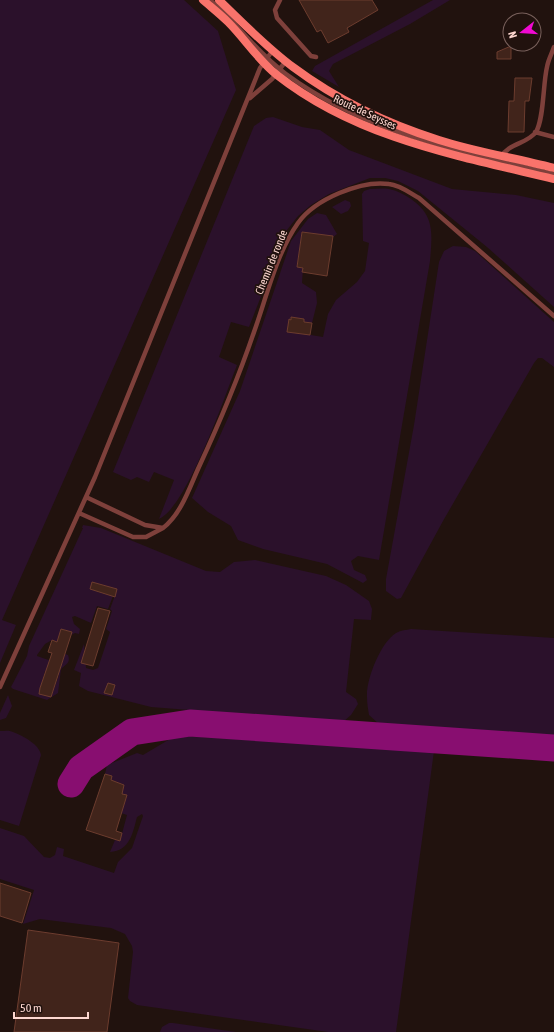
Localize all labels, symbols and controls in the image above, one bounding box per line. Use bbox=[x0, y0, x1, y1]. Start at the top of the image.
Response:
north arrow bbox=[502, 12, 542, 52]
text: N bbox=[506, 30, 519, 40]
street label: Route de Seysses bbox=[332, 92, 398, 132]
street label: Chemin de ronde bbox=[253, 228, 289, 296]
scale bar bbox=[14, 994, 88, 1020]
text: 50 m bbox=[20, 1001, 42, 1015]

